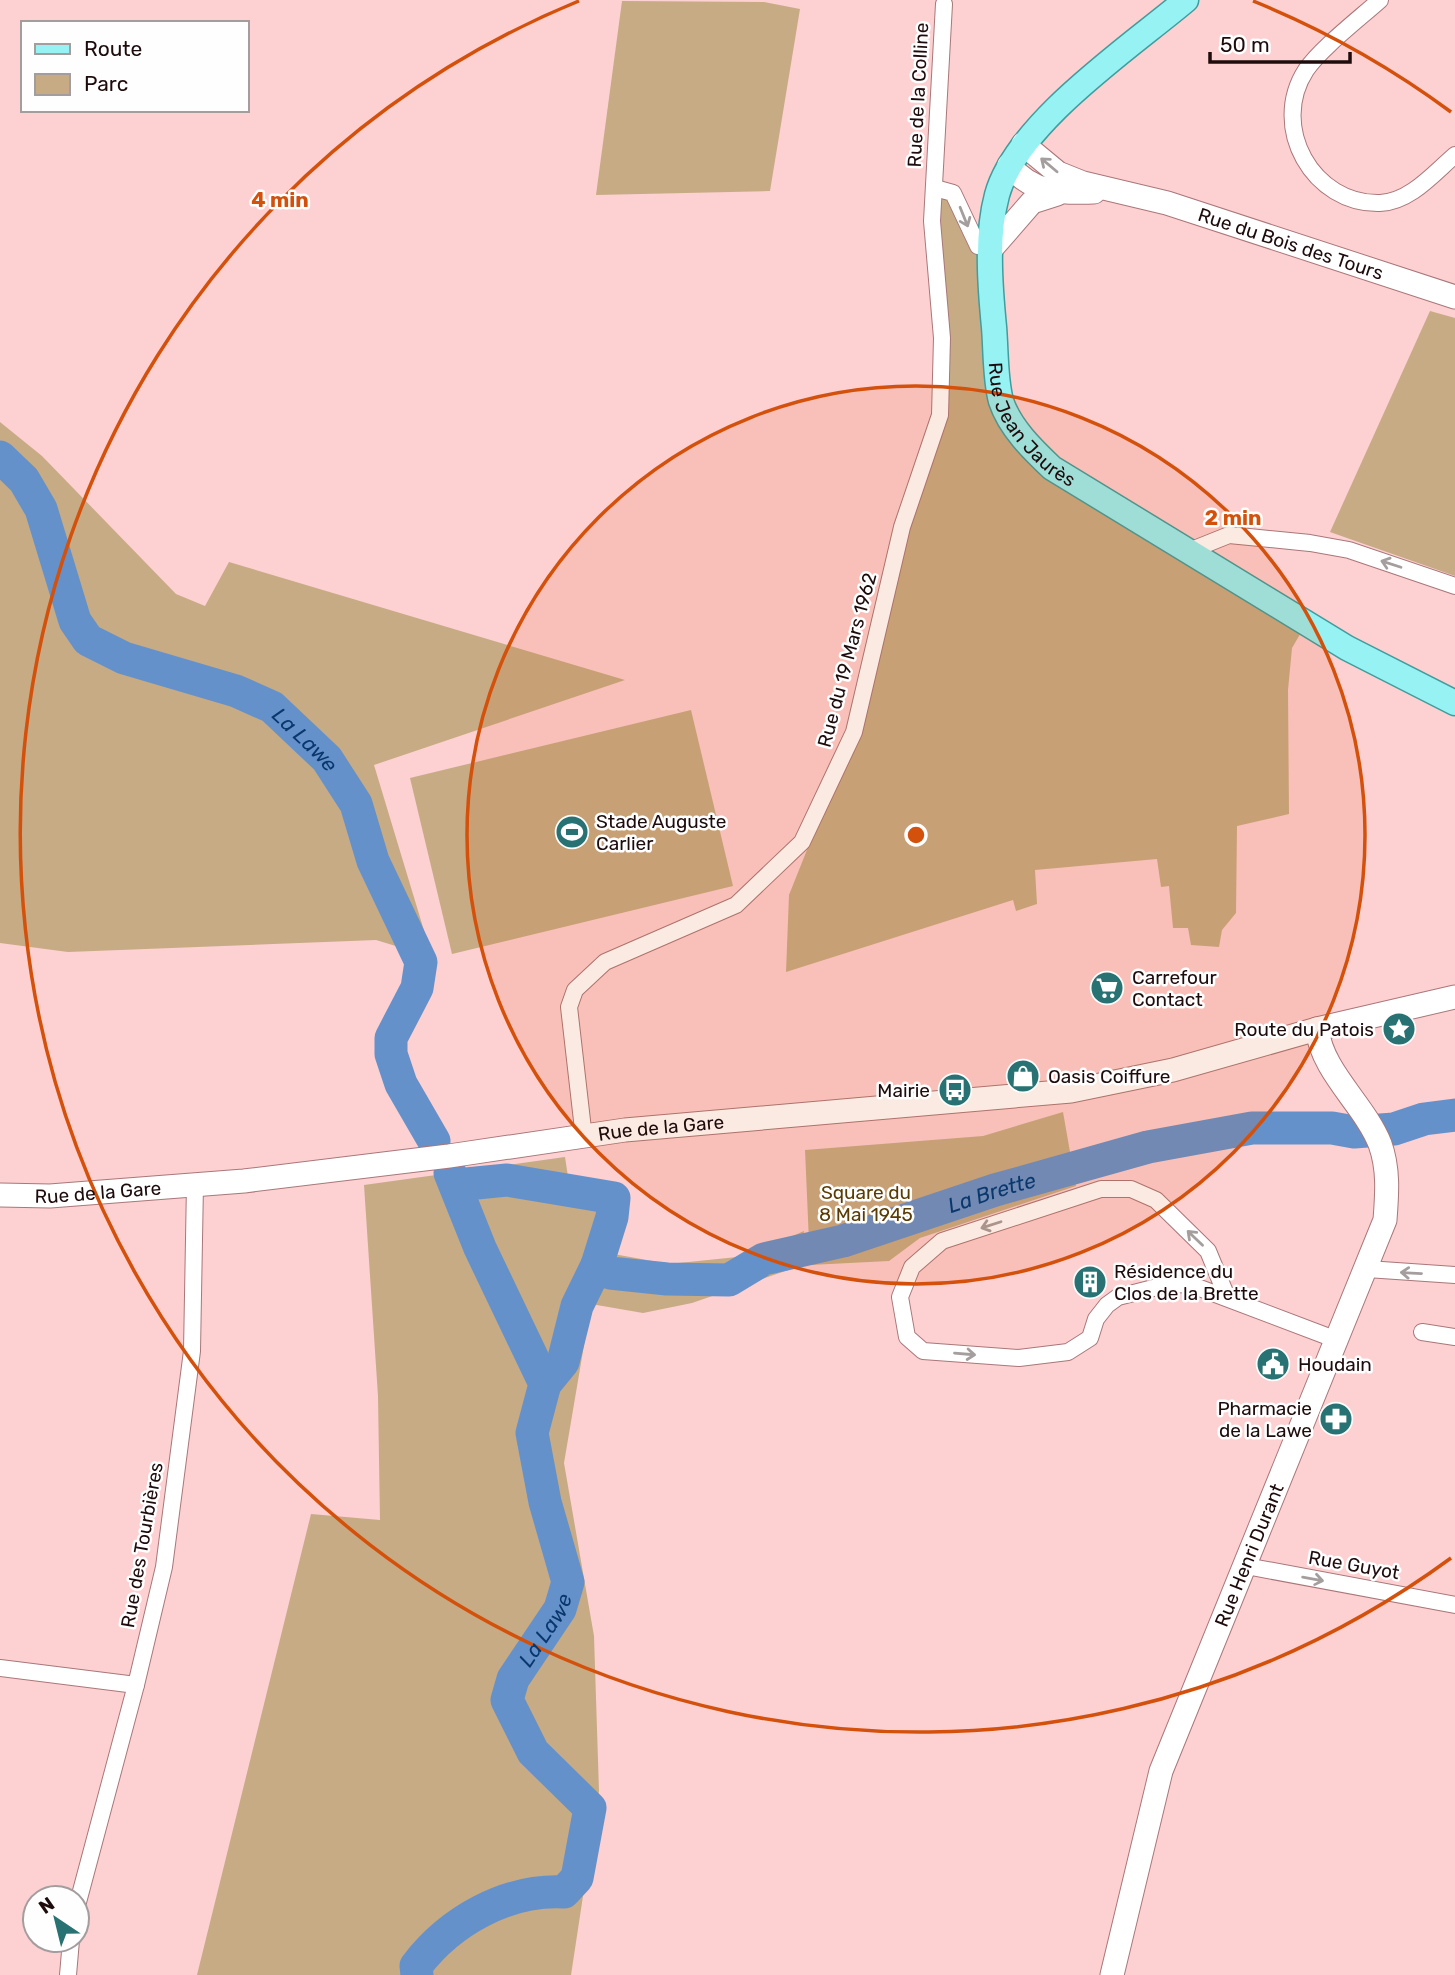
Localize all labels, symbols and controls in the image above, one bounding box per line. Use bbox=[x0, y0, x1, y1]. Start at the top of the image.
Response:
legend bbox=[21, 21, 248, 112]
scale bar bbox=[1210, 21, 1350, 65]
street label: Rue de la Colline bbox=[903, 22, 933, 168]
text: 50 m bbox=[1220, 32, 1270, 57]
text: Route bbox=[84, 36, 142, 61]
text: Parc bbox=[84, 71, 128, 96]
one-way arrow bbox=[1040, 157, 1058, 173]
text: 4 min bbox=[251, 187, 309, 212]
street label: Rue du Bois des Tours bbox=[1195, 202, 1386, 284]
one-way arrow bbox=[959, 206, 972, 227]
street label: Rue Jean Jaurès bbox=[984, 361, 1080, 491]
text: 2 min bbox=[1205, 505, 1261, 530]
one-way arrow bbox=[1380, 557, 1402, 569]
street label: Rue du 19 Mars 1962 bbox=[813, 570, 881, 750]
water label: La Lawe bbox=[268, 702, 344, 776]
place label: Stade Auguste Carlier bbox=[596, 810, 726, 855]
sports icon: Stade Auguste Carlier bbox=[553, 813, 591, 851]
centre of rings bbox=[904, 823, 928, 847]
place label: Carrefour Contact bbox=[1132, 966, 1217, 1011]
supermarket icon: Carrefour Contact bbox=[1088, 969, 1126, 1007]
place icon: Route du Patois bbox=[1380, 1010, 1418, 1048]
place label: Route du Patois bbox=[1234, 1018, 1374, 1041]
shop icon: Oasis Coiffure bbox=[1004, 1057, 1042, 1095]
place label: Oasis Coiffure bbox=[1048, 1065, 1170, 1088]
bus stop icon: Mairie bbox=[936, 1071, 974, 1109]
place label: Mairie bbox=[877, 1079, 930, 1102]
street label: Rue de la Gare bbox=[596, 1110, 725, 1145]
water label: La Brette bbox=[944, 1167, 1039, 1218]
street label: Rue de la Gare bbox=[34, 1176, 162, 1208]
park label: Square du 8 Mai 1945 bbox=[819, 1181, 913, 1226]
one-way arrow bbox=[980, 1219, 1002, 1232]
one-way arrow bbox=[1187, 1230, 1204, 1247]
place label: Résidence du Clos de la Brette bbox=[1114, 1260, 1259, 1305]
building icon: Résidence du Clos de la Brette bbox=[1071, 1263, 1109, 1301]
one-way arrow bbox=[1400, 1266, 1423, 1279]
public building icon: Houdain bbox=[1254, 1345, 1292, 1383]
one-way arrow bbox=[954, 1348, 976, 1361]
place label: Houdain bbox=[1298, 1353, 1372, 1376]
place label: Pharmacie de la Lawe bbox=[1217, 1397, 1312, 1442]
pharmacy icon: Pharmacie de la Lawe bbox=[1317, 1400, 1355, 1438]
street label: Rue des Tourbières bbox=[116, 1460, 168, 1630]
street label: Rue Henri Durant bbox=[1209, 1480, 1288, 1630]
street label: Rue Guyot bbox=[1307, 1546, 1402, 1584]
one-way arrow bbox=[1301, 1573, 1324, 1586]
water label: La Lawe bbox=[513, 1590, 576, 1671]
north arrow bbox=[21, 1884, 91, 1954]
text: N bbox=[34, 1892, 59, 1919]

